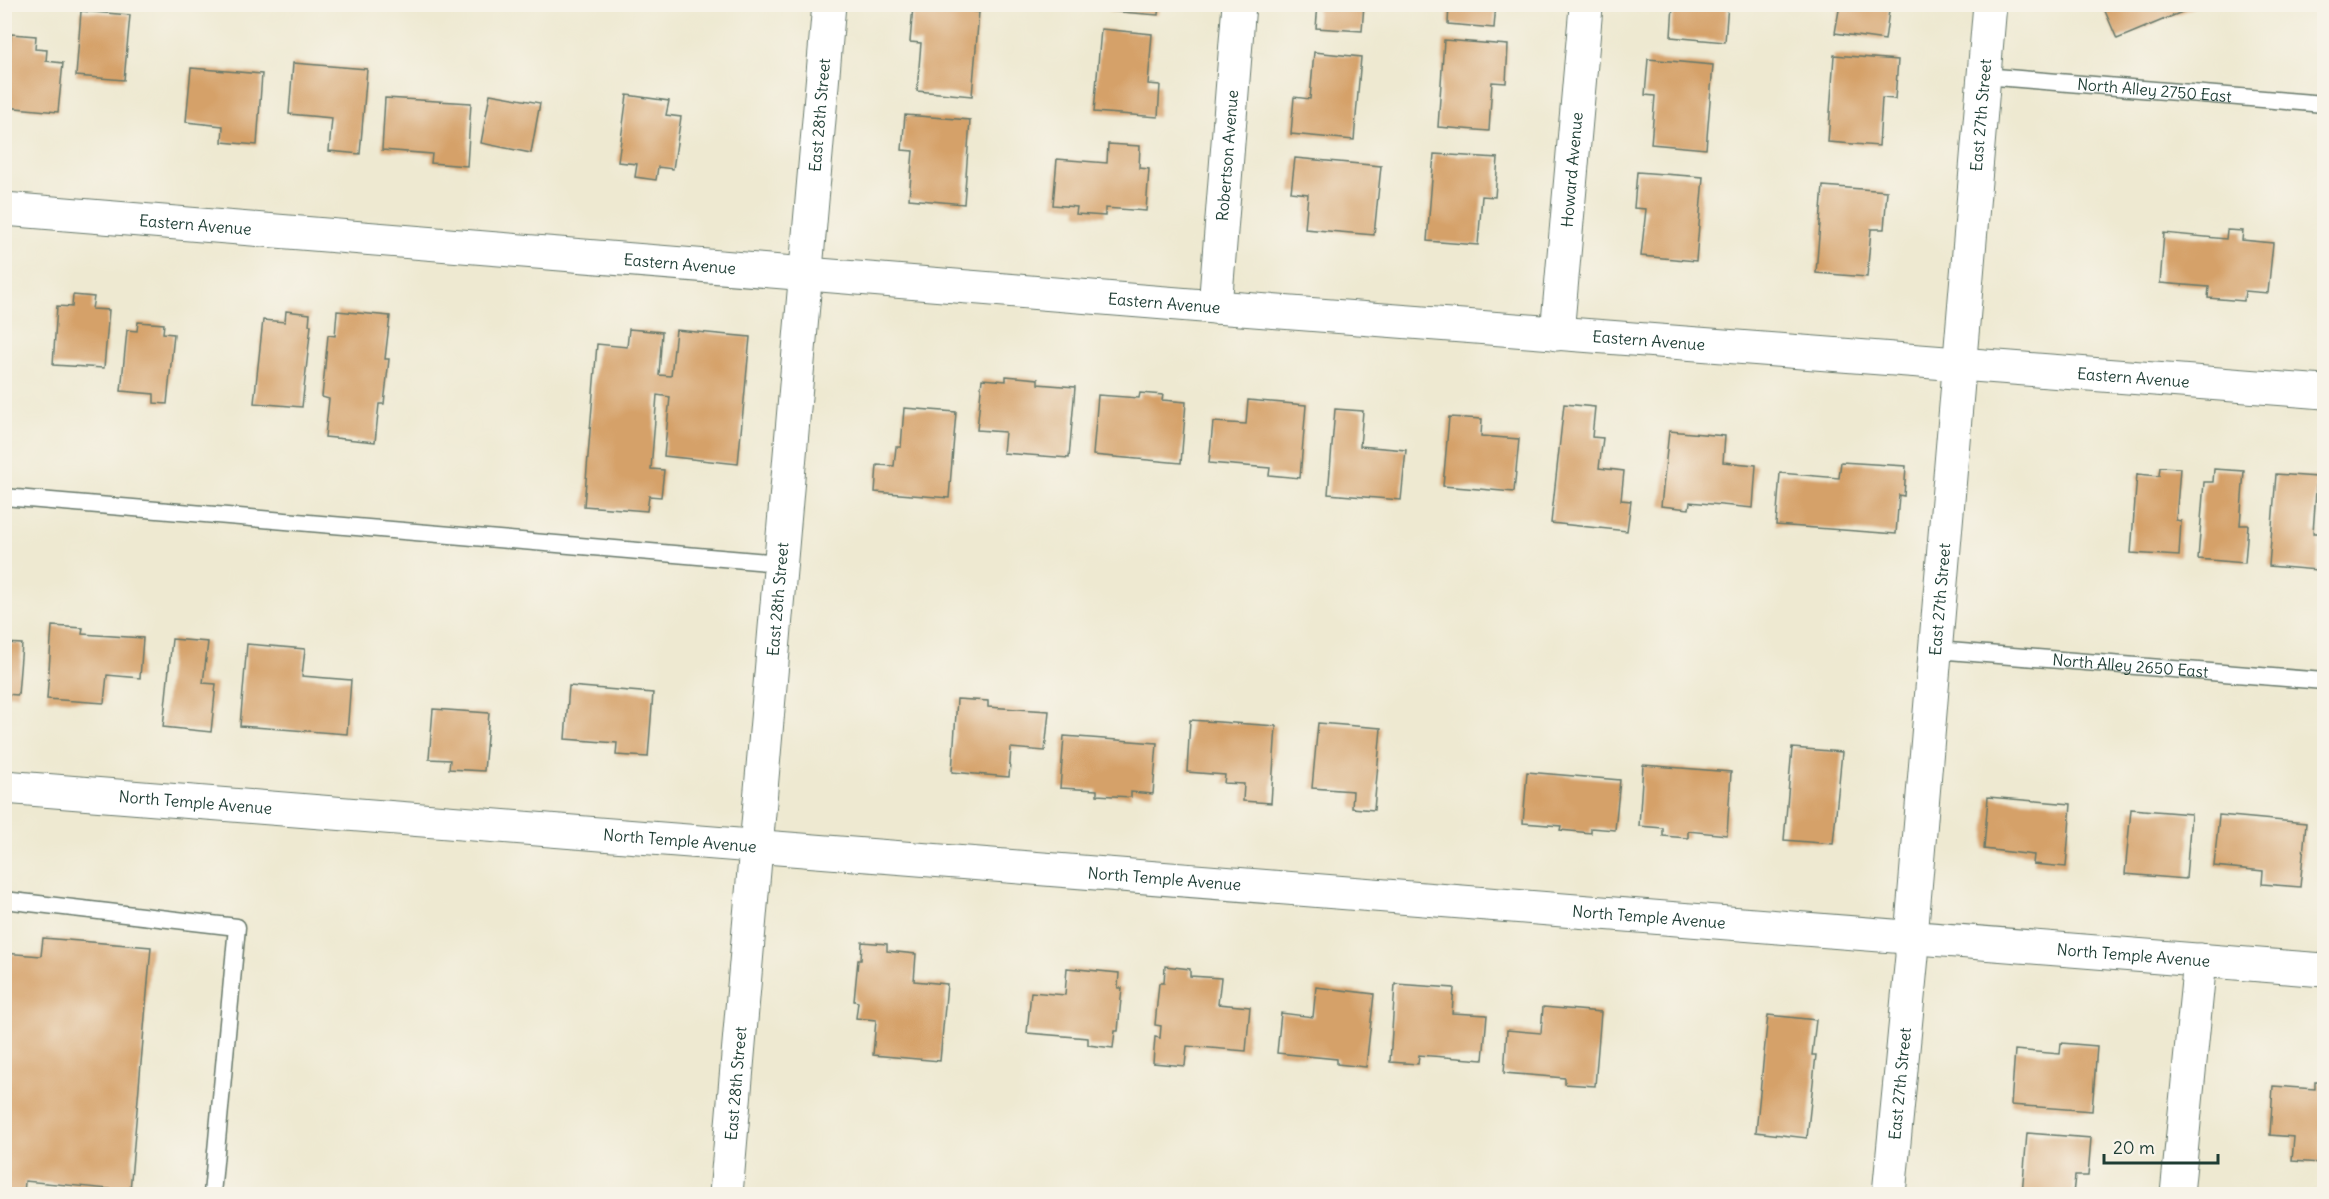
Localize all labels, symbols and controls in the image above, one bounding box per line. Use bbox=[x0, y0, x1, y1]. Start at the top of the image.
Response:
street label: East 28th Street bbox=[805, 57, 834, 173]
street label: East 27th Street bbox=[1966, 58, 1995, 172]
street label: North Alley 2750 East bbox=[2076, 74, 2233, 106]
street label: Robertson Avenue bbox=[1212, 89, 1242, 222]
street label: Howard Avenue bbox=[1557, 111, 1587, 228]
street label: Eastern Avenue bbox=[138, 210, 252, 239]
street label: Eastern Avenue bbox=[623, 249, 737, 278]
street label: Eastern Avenue bbox=[1107, 288, 1221, 317]
street label: Eastern Avenue bbox=[1592, 326, 1706, 355]
street label: Eastern Avenue bbox=[2076, 363, 2190, 392]
street label: East 28th Street bbox=[763, 541, 792, 657]
street label: East 27th Street bbox=[1925, 542, 1954, 656]
street label: North Alley 2650 East bbox=[2052, 649, 2210, 682]
street label: North Temple Avenue bbox=[118, 786, 273, 818]
street label: North Temple Avenue bbox=[603, 824, 757, 856]
street label: North Temple Avenue bbox=[1087, 863, 1242, 895]
street label: North Temple Avenue bbox=[1572, 901, 1726, 933]
street label: North Temple Avenue bbox=[2056, 939, 2211, 971]
street label: East 28th Street bbox=[721, 1025, 751, 1141]
street label: East 27th Street bbox=[1884, 1026, 1915, 1141]
scale bar bbox=[2104, 1127, 2218, 1165]
text: 20 m bbox=[2113, 1136, 2155, 1159]

